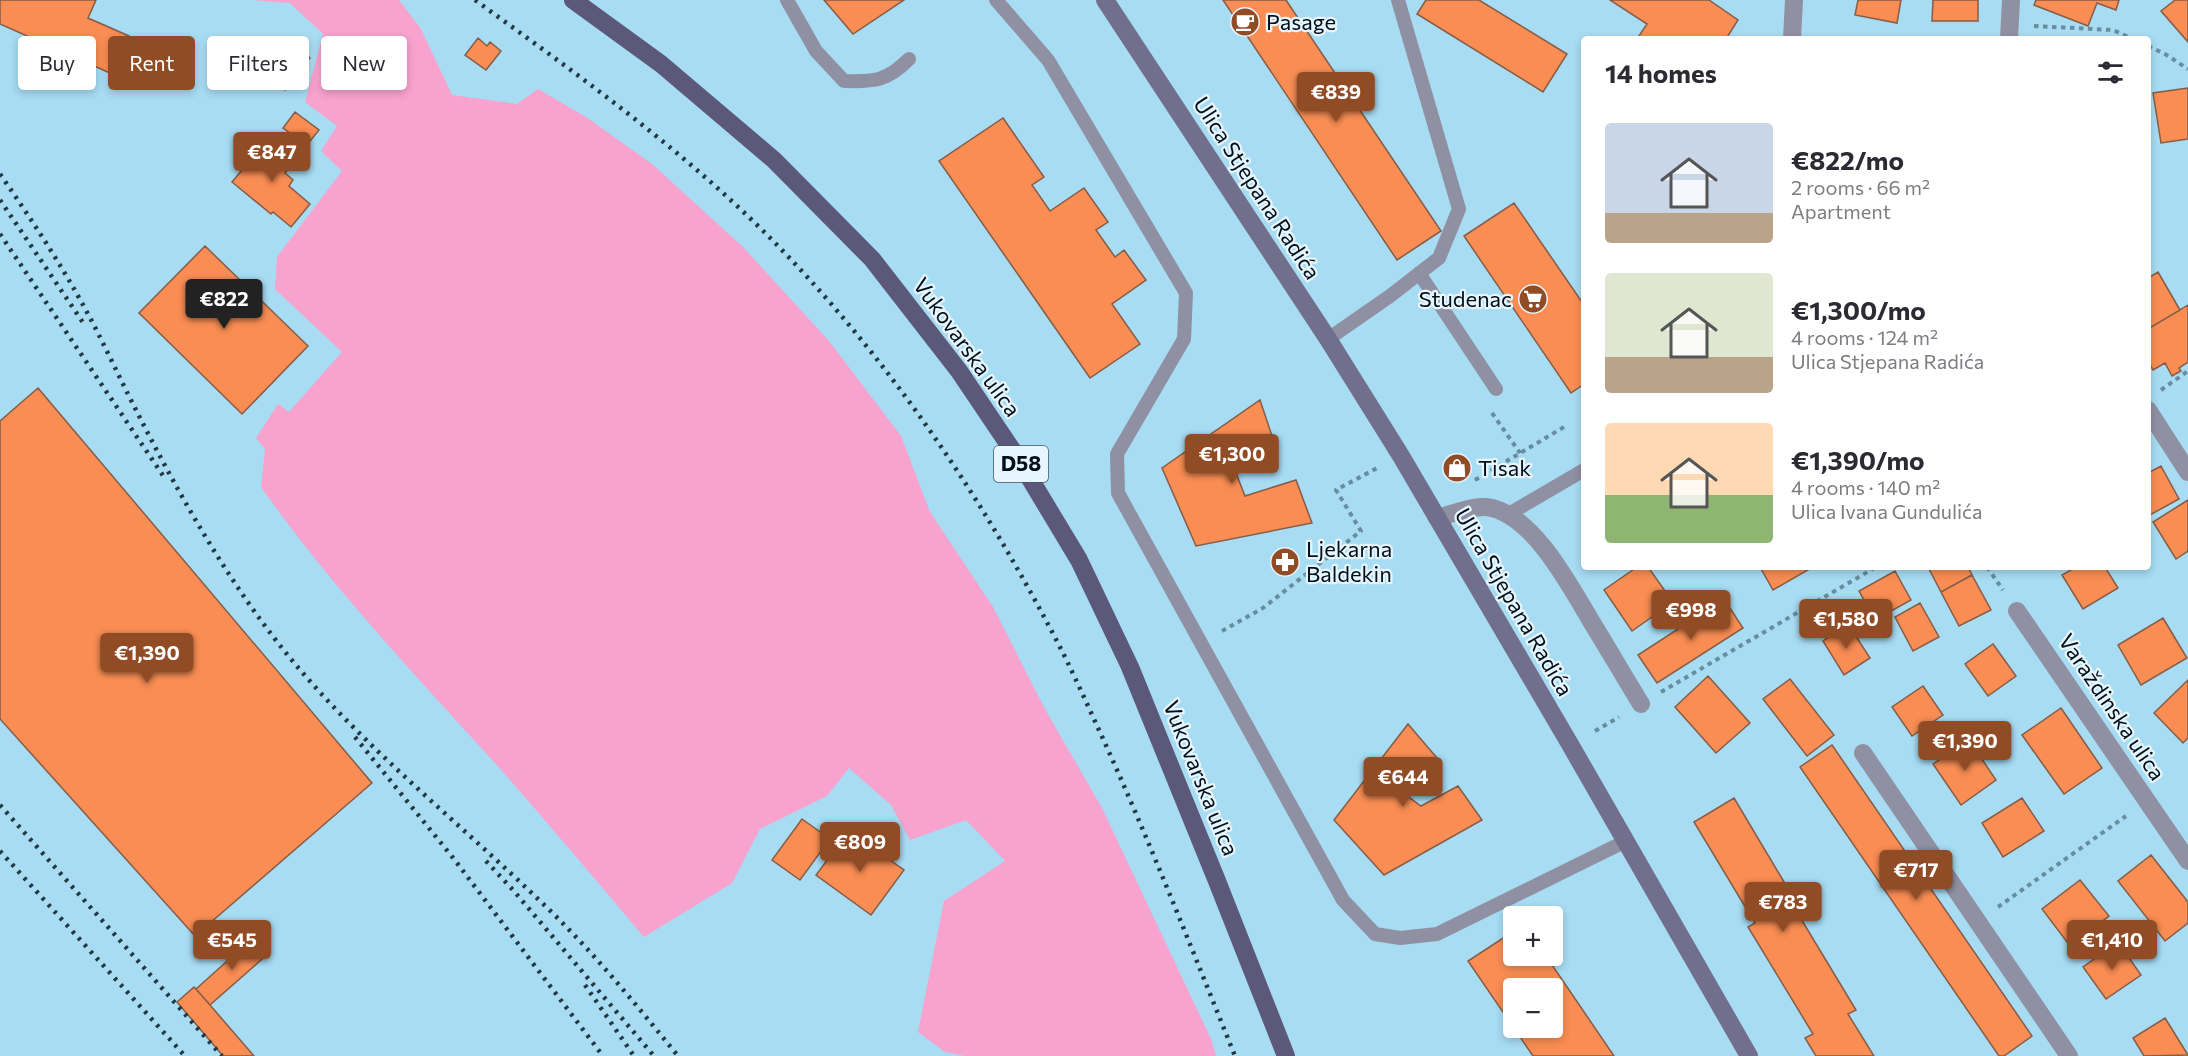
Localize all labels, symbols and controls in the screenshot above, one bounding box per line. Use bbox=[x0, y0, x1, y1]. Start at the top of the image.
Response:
cafe icon: Pasage bbox=[1229, 6, 1261, 38]
place label: Pasage bbox=[1266, 8, 1336, 35]
chip: Buy bbox=[18, 36, 96, 90]
chip: Rent bbox=[108, 36, 195, 90]
chip: Filters bbox=[207, 36, 309, 90]
chip: New bbox=[321, 36, 407, 90]
icon: filters bbox=[2094, 56, 2127, 89]
text: 14 homes bbox=[1605, 57, 1717, 88]
pin: €839 bbox=[1300, 72, 1372, 123]
text: €839 bbox=[1311, 79, 1361, 103]
street label: Ulica Stjepana Radića bbox=[1188, 91, 1327, 284]
pin: €847 bbox=[236, 132, 308, 183]
text: €847 bbox=[247, 139, 297, 163]
text: €822/mo bbox=[1791, 144, 1904, 175]
icon: home bbox=[1653, 147, 1725, 219]
text: 2 rooms · 66 m² bbox=[1791, 175, 1930, 199]
text: Apartment bbox=[1791, 199, 1891, 223]
street label: Vukovarska ulica bbox=[908, 272, 1027, 421]
pin: €822 bbox=[188, 279, 260, 330]
supermarket icon: Studenac bbox=[1517, 283, 1549, 315]
place label: Studenac bbox=[1419, 285, 1512, 312]
text: €822 bbox=[199, 286, 249, 310]
text: €1,300/mo bbox=[1791, 294, 1926, 325]
icon: home bbox=[1653, 297, 1725, 369]
text: 4 rooms · 124 m² bbox=[1791, 325, 1938, 349]
text: Ulica Stjepana Radića bbox=[1791, 349, 1984, 373]
pin: €1,300 bbox=[1183, 434, 1281, 485]
text: €1,300 bbox=[1199, 441, 1265, 465]
text: €1,390/mo bbox=[1791, 444, 1925, 475]
road number: D58 bbox=[994, 446, 1048, 482]
icon: home bbox=[1653, 447, 1725, 519]
shop icon: Tisak bbox=[1441, 452, 1473, 484]
place label: Tisak bbox=[1478, 454, 1531, 481]
text: 4 rooms · 140 m² bbox=[1791, 475, 1940, 499]
text: Ulica Ivana Gundulića bbox=[1791, 499, 1982, 523]
street label: Ulica Stjepana Radića bbox=[1450, 503, 1579, 701]
place label: Ljekarna Baldekin bbox=[1306, 535, 1392, 587]
pharmacy icon: Ljekarna Baldekin bbox=[1269, 546, 1301, 578]
pin: €998 bbox=[1655, 590, 1727, 641]
text: €998 bbox=[1665, 597, 1717, 621]
pin: €1,580 bbox=[1797, 599, 1895, 650]
text: €1,580 bbox=[1813, 606, 1879, 630]
street label: Varaždinska ulica bbox=[2053, 628, 2171, 785]
pin: €1,390 bbox=[98, 633, 196, 684]
text: €1,390 bbox=[114, 640, 180, 664]
street label: Vukovarska ulica bbox=[1158, 696, 1245, 859]
pin: €1,390 bbox=[1916, 721, 2014, 772]
text: €1,390 bbox=[1932, 728, 1998, 752]
pin: €644 bbox=[1367, 757, 1439, 808]
text: €644 bbox=[1378, 764, 1428, 788]
pin: €809 bbox=[824, 822, 896, 873]
text: €809 bbox=[834, 829, 886, 853]
pin: €717 bbox=[1880, 850, 1952, 901]
text: €717 bbox=[1893, 857, 1939, 881]
pin: €783 bbox=[1747, 882, 1819, 933]
text: €783 bbox=[1759, 889, 1807, 913]
map controls bbox=[1503, 906, 1563, 1038]
button: + bbox=[1503, 906, 1563, 966]
pin: €545 bbox=[196, 920, 268, 971]
pin: €1,410 bbox=[2063, 920, 2161, 971]
text: €545 bbox=[207, 927, 257, 951]
text: €1,410 bbox=[2081, 927, 2143, 951]
button: − bbox=[1503, 978, 1563, 1038]

